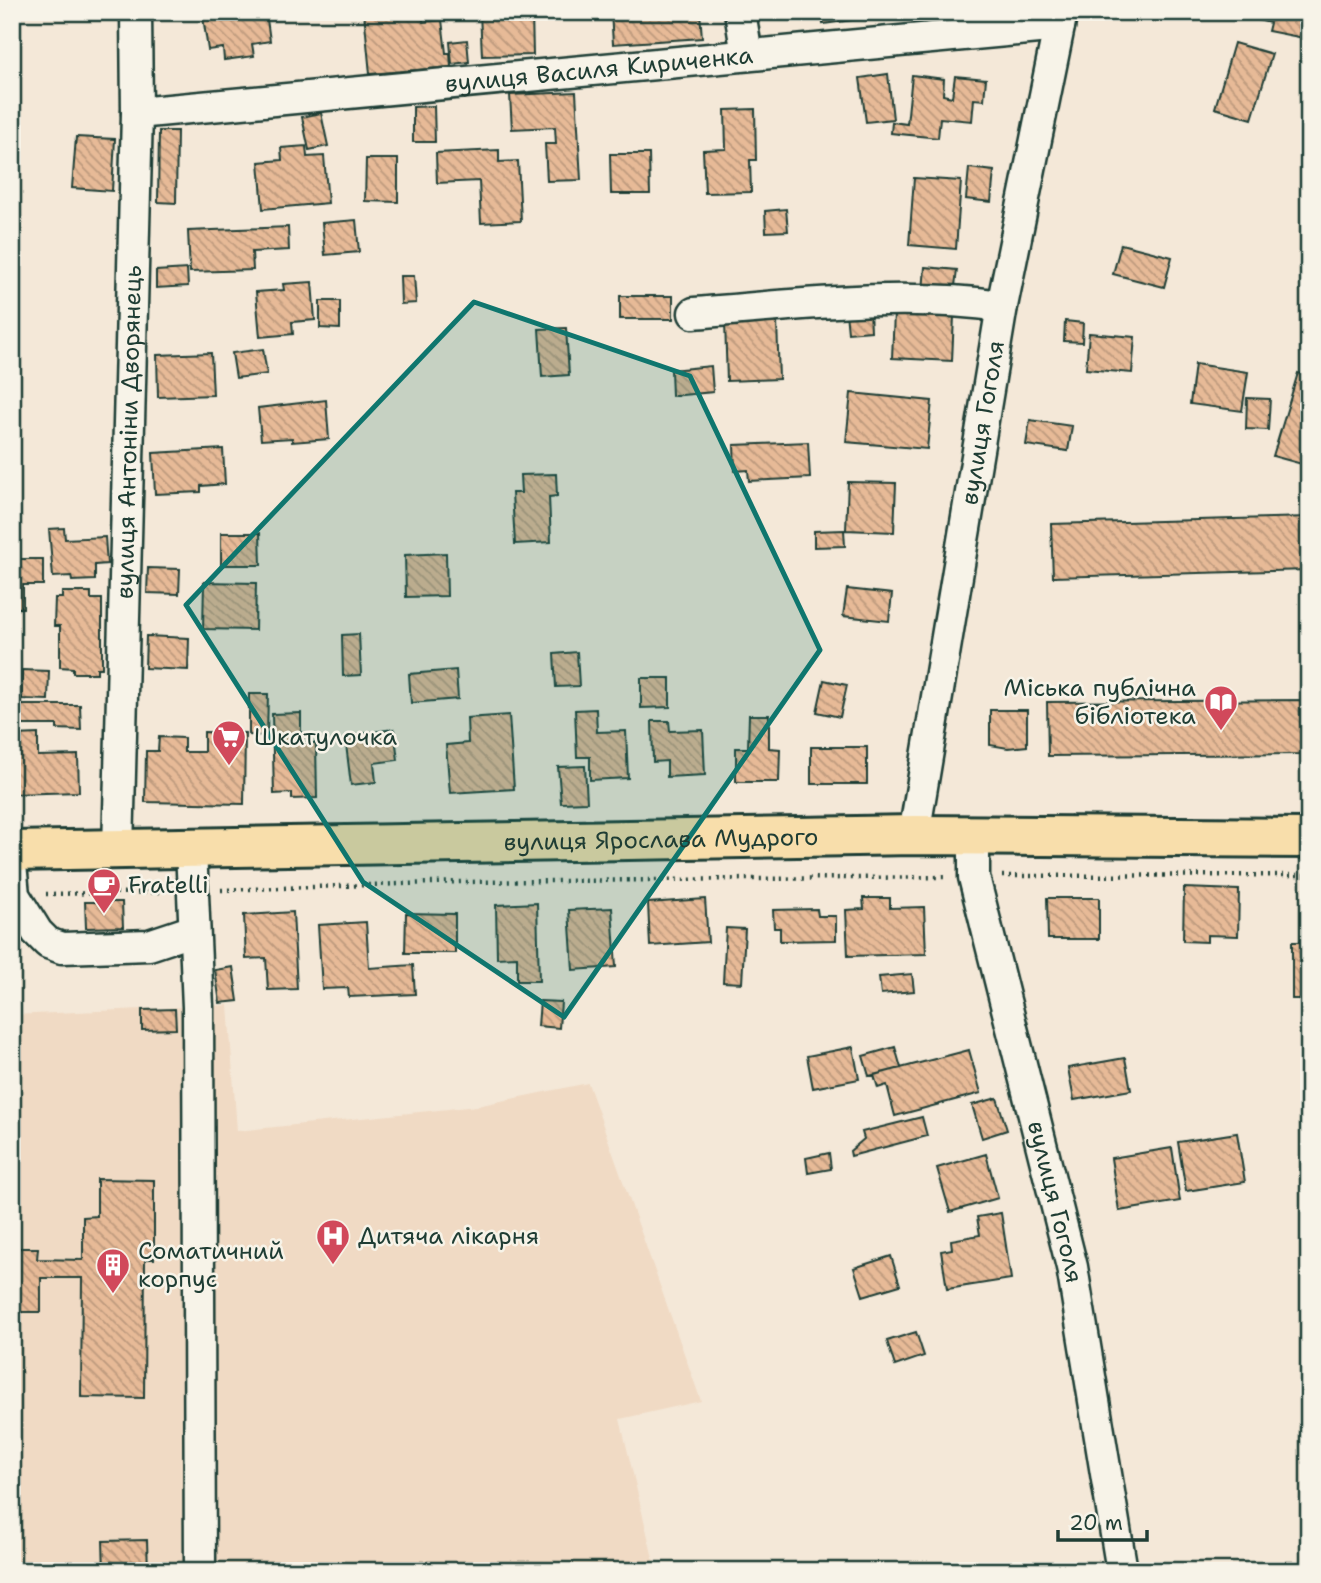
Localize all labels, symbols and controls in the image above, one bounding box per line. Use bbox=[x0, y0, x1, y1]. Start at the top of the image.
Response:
street label: вулиця Василя Кириченка bbox=[444, 39, 754, 100]
street label: вулиця Антоніни Дворянець bbox=[108, 265, 149, 600]
street label: вулиця Гоголя bbox=[953, 338, 1012, 507]
place label: Міська публічна бібліотека bbox=[1004, 672, 1196, 732]
library icon: Міська публічна бібліотека bbox=[1202, 683, 1240, 732]
supermarket icon: Шкатулочка bbox=[210, 718, 248, 767]
place label: Шкатулочка bbox=[254, 721, 397, 753]
street label: вулиця Ярослава Мудрого bbox=[503, 821, 819, 858]
cafe icon: Fratelli bbox=[85, 866, 123, 915]
place label: Fratelli bbox=[128, 869, 209, 901]
street label: вулиця Гоголя bbox=[1020, 1117, 1090, 1285]
hospital icon: Дитяча лікарня bbox=[314, 1217, 352, 1266]
place label: Дитяча лікарня bbox=[358, 1220, 539, 1252]
place label: Соматичний корпус bbox=[138, 1235, 284, 1295]
building icon: Соматичний корпус bbox=[94, 1246, 132, 1295]
scale bar bbox=[1058, 1499, 1148, 1543]
text: 20 m bbox=[1069, 1509, 1123, 1537]

